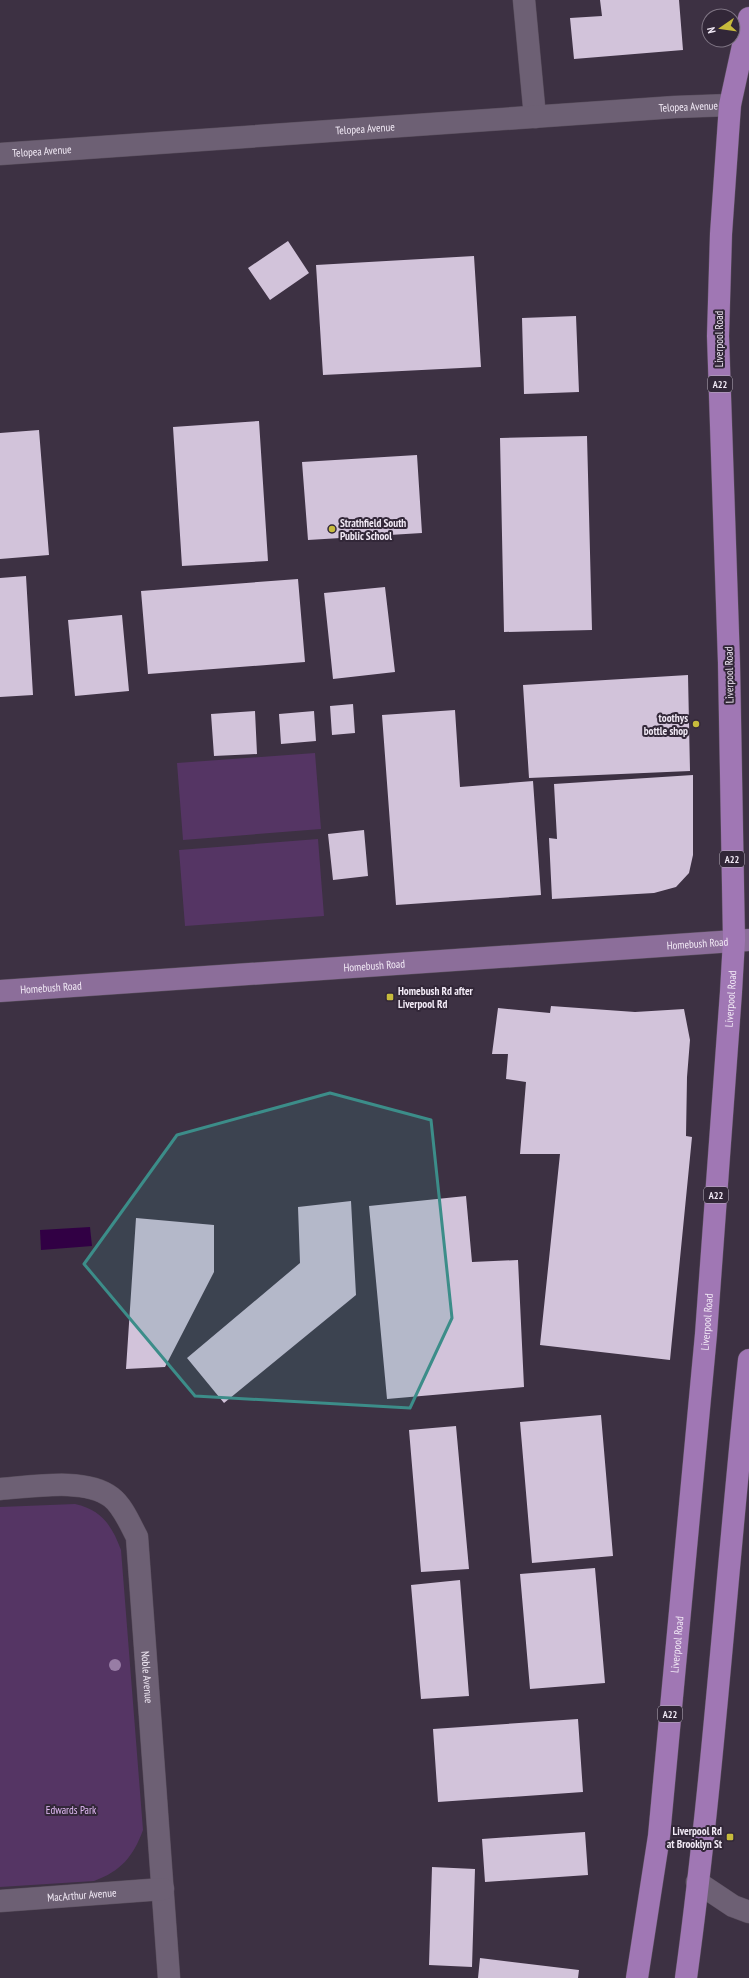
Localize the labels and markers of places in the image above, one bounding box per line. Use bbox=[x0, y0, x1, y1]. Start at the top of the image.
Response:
place label: Strathfield South Public School bbox=[340, 516, 406, 543]
marker: Strathfield South Public School bbox=[327, 524, 337, 534]
place label: toothys bottle shop bbox=[644, 711, 688, 738]
marker: toothys bottle shop bbox=[691, 719, 701, 729]
place label: Homebush Rd after Liverpool Rd bbox=[398, 984, 474, 1011]
marker: Homebush Rd after Liverpool Rd bbox=[385, 992, 395, 1002]
place label: Liverpool Rd at Brooklyn St bbox=[667, 1824, 723, 1851]
marker: Liverpool Rd at Brooklyn St bbox=[725, 1832, 735, 1842]

